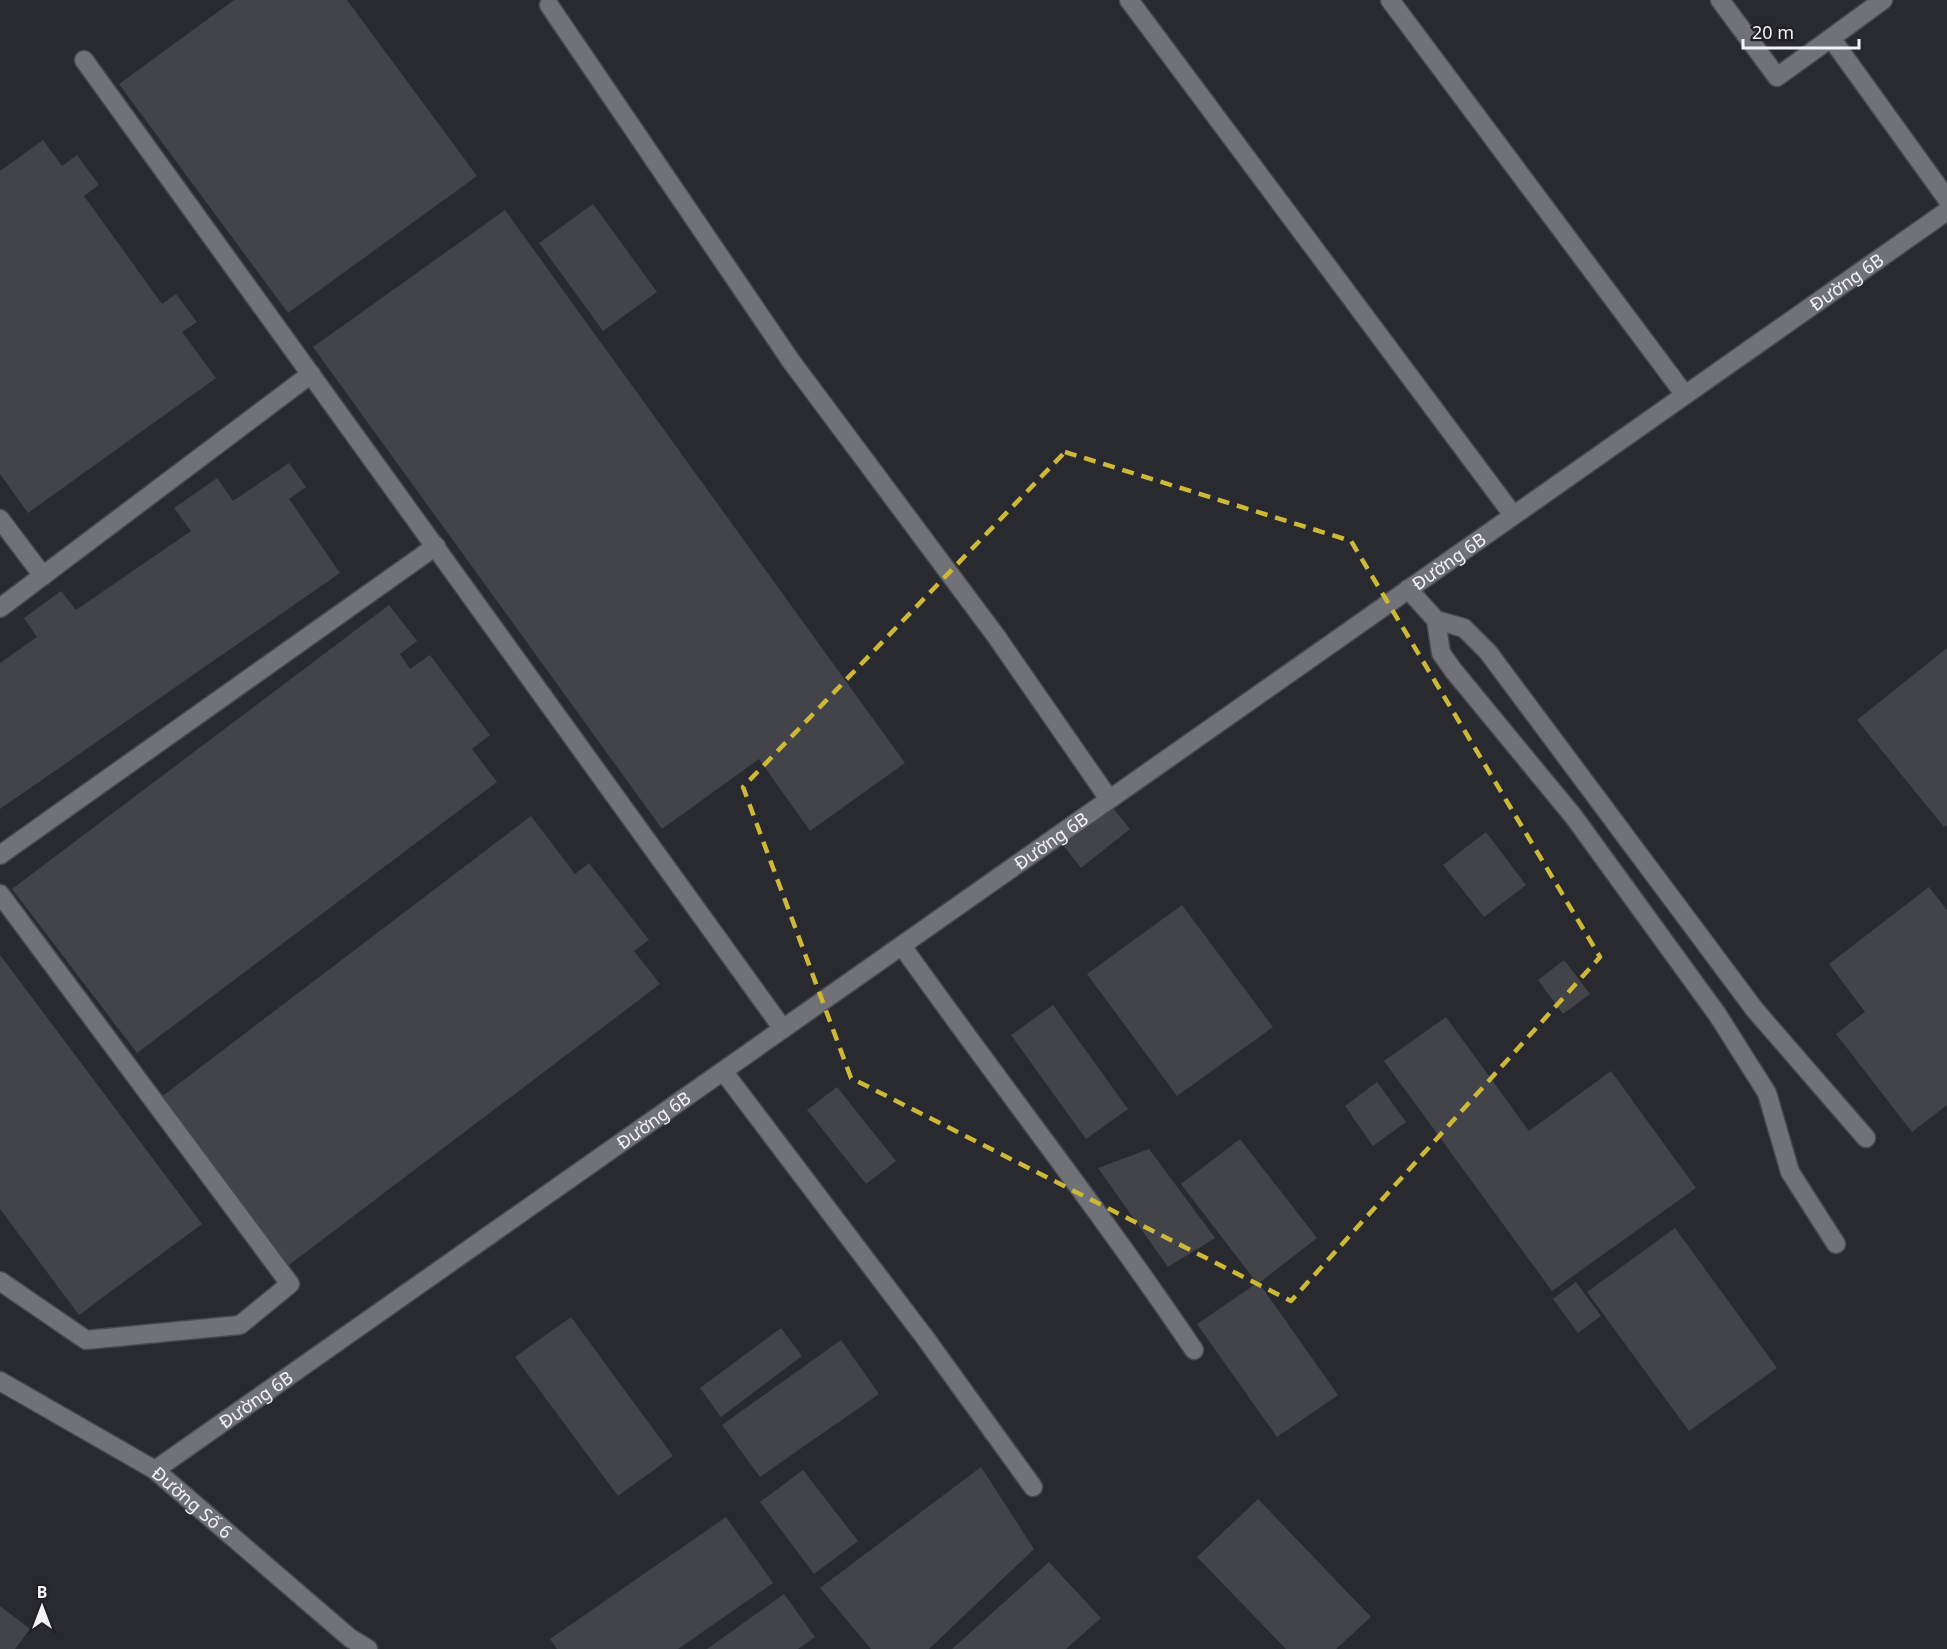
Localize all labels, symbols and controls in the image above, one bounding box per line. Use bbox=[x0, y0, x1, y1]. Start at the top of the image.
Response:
scale bar bbox=[1743, 12, 1858, 50]
text: 20 m bbox=[1752, 20, 1794, 44]
street label: Đường 6B bbox=[1805, 247, 1888, 316]
street label: Đường 6B bbox=[1407, 527, 1490, 595]
street label: Đường 6B bbox=[1009, 806, 1093, 875]
street label: Đường 6B bbox=[612, 1086, 695, 1154]
street label: Đường 6B bbox=[214, 1365, 297, 1434]
street label: Đường Số 6 bbox=[147, 1461, 238, 1544]
north arrow bbox=[12, 1577, 72, 1637]
text: B bbox=[37, 1581, 47, 1603]

